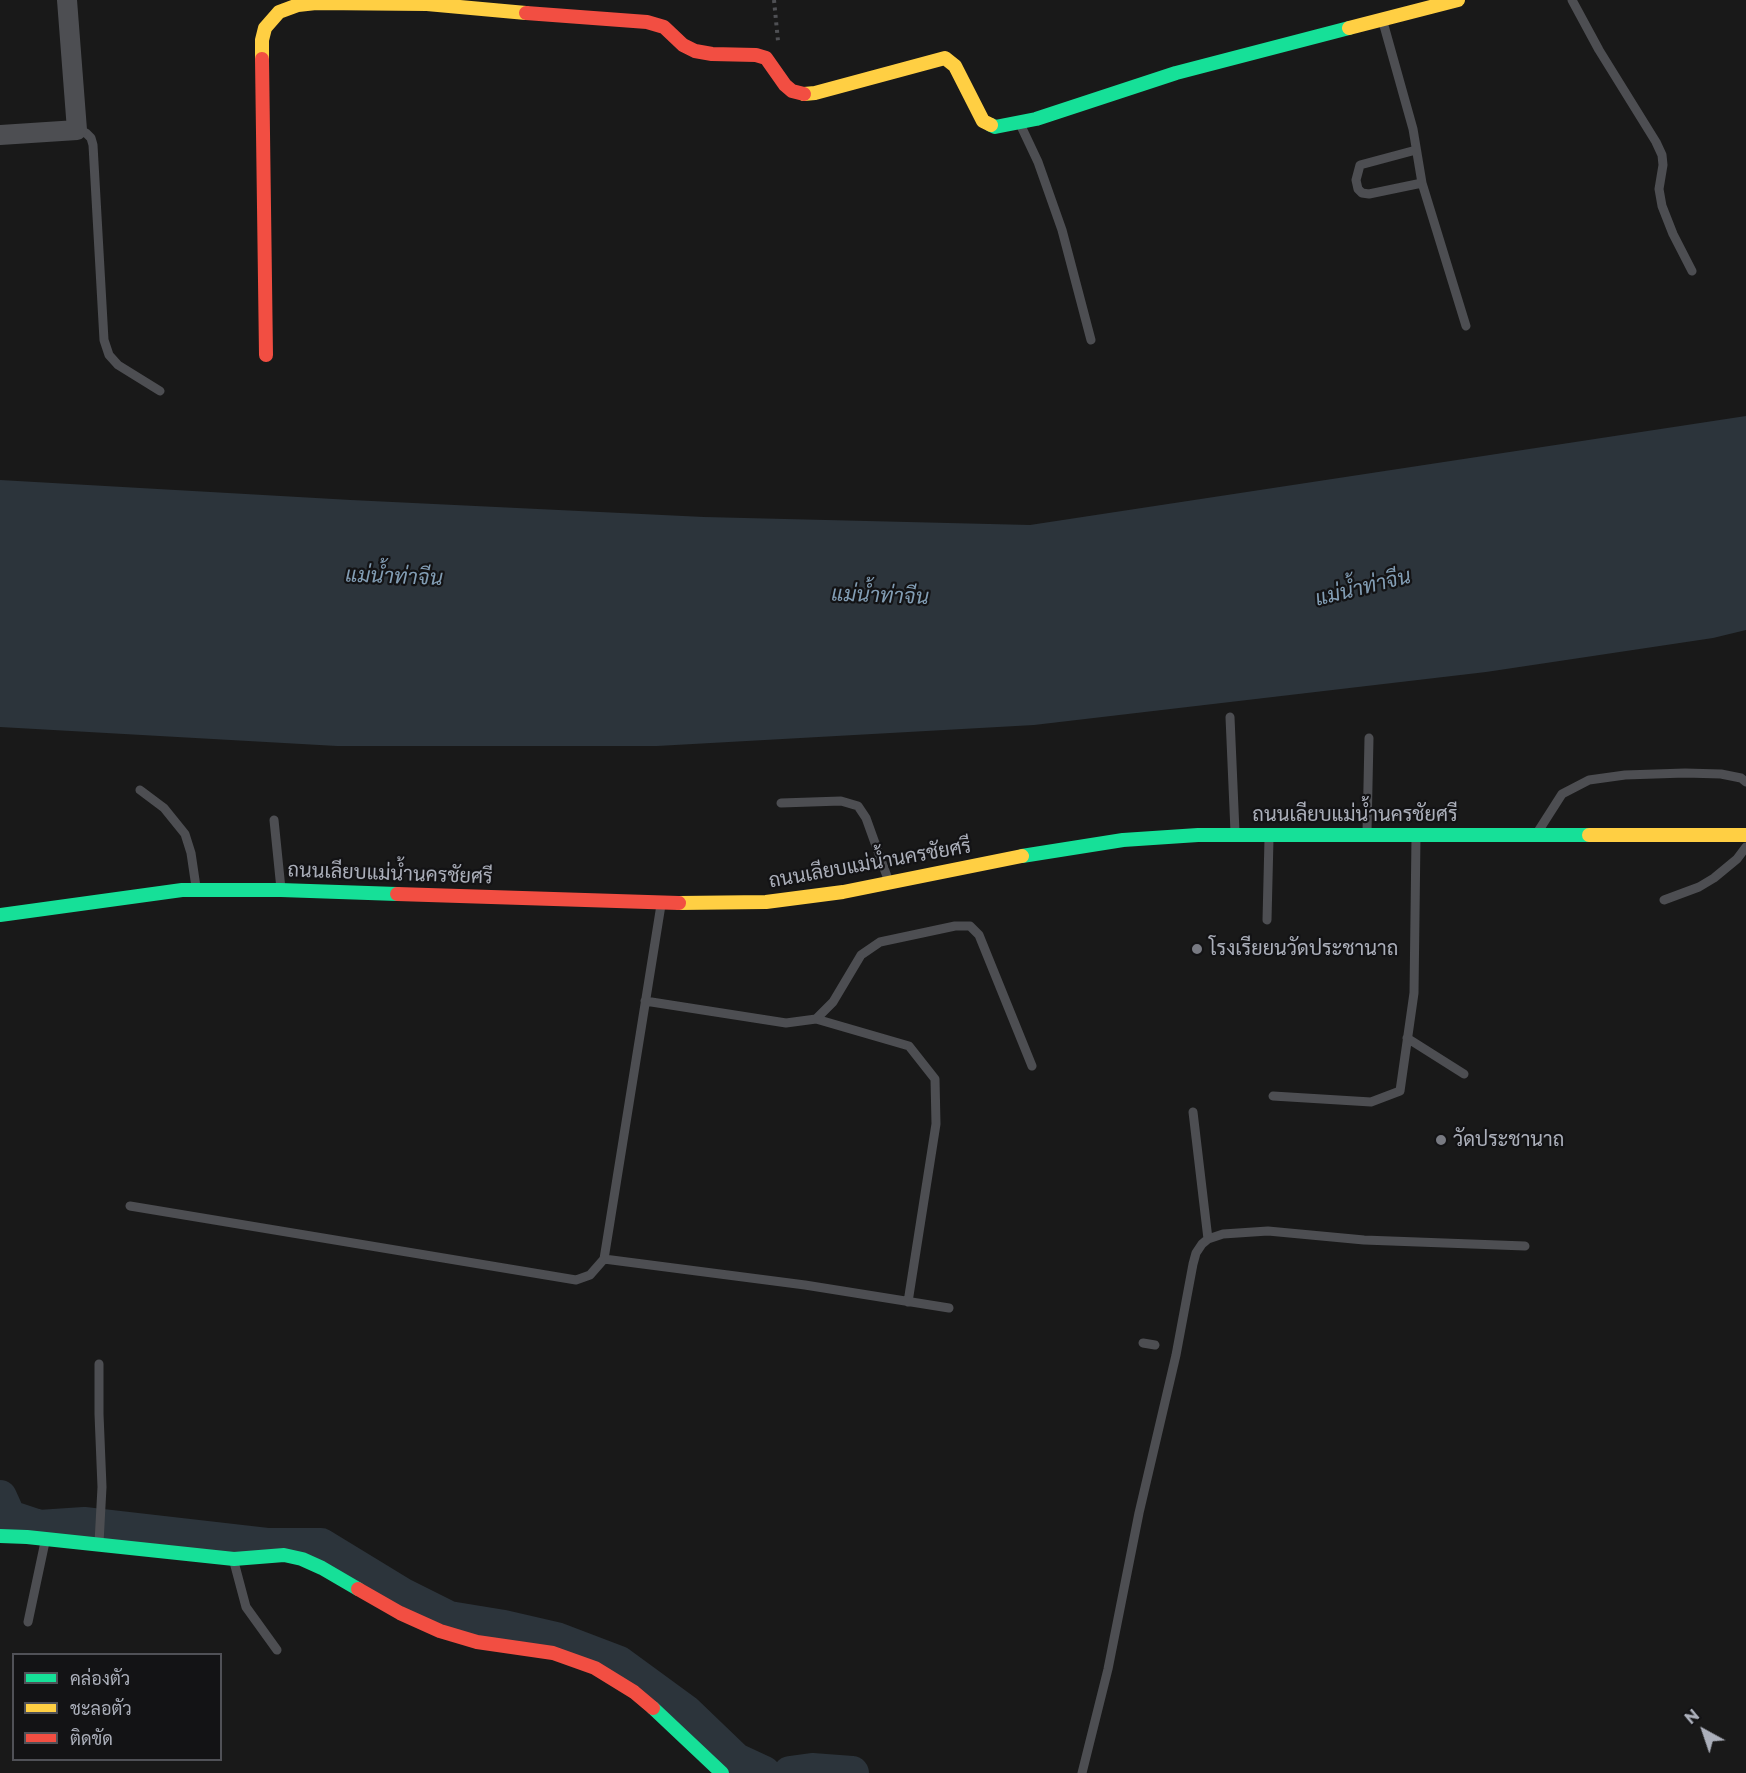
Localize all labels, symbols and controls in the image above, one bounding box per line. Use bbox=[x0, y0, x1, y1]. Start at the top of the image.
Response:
water label: แม่น้ำท่าจีน bbox=[345, 563, 443, 591]
water label: แม่น้ำท่าจีน bbox=[1313, 564, 1413, 612]
water label: แม่น้ำท่าจีน bbox=[831, 582, 929, 610]
street label: ถนนเลียบแม่น้ำนครชัยศรี bbox=[1252, 803, 1458, 827]
street label: ถนนเลียบแม่น้ำนครชัยศรี bbox=[767, 834, 973, 894]
street label: ถนนเลียบแม่น้ำนครชัยศรี bbox=[287, 858, 493, 890]
place label: โรงเรียยนวัดประชานาถ bbox=[1209, 937, 1398, 961]
marker: โรงเรียยนวัดประชานาถ bbox=[1190, 942, 1204, 956]
place label: วัดประชานาถ bbox=[1453, 1128, 1564, 1152]
marker: วัดประชานาถ bbox=[1434, 1133, 1448, 1147]
legend bbox=[12, 1653, 222, 1761]
text: คล่องตัว bbox=[70, 1668, 130, 1690]
text: ชะลอตัว bbox=[70, 1698, 132, 1720]
north arrow bbox=[1674, 1701, 1734, 1761]
text: N bbox=[1681, 1705, 1703, 1728]
text: ติดขัด bbox=[70, 1728, 113, 1750]

